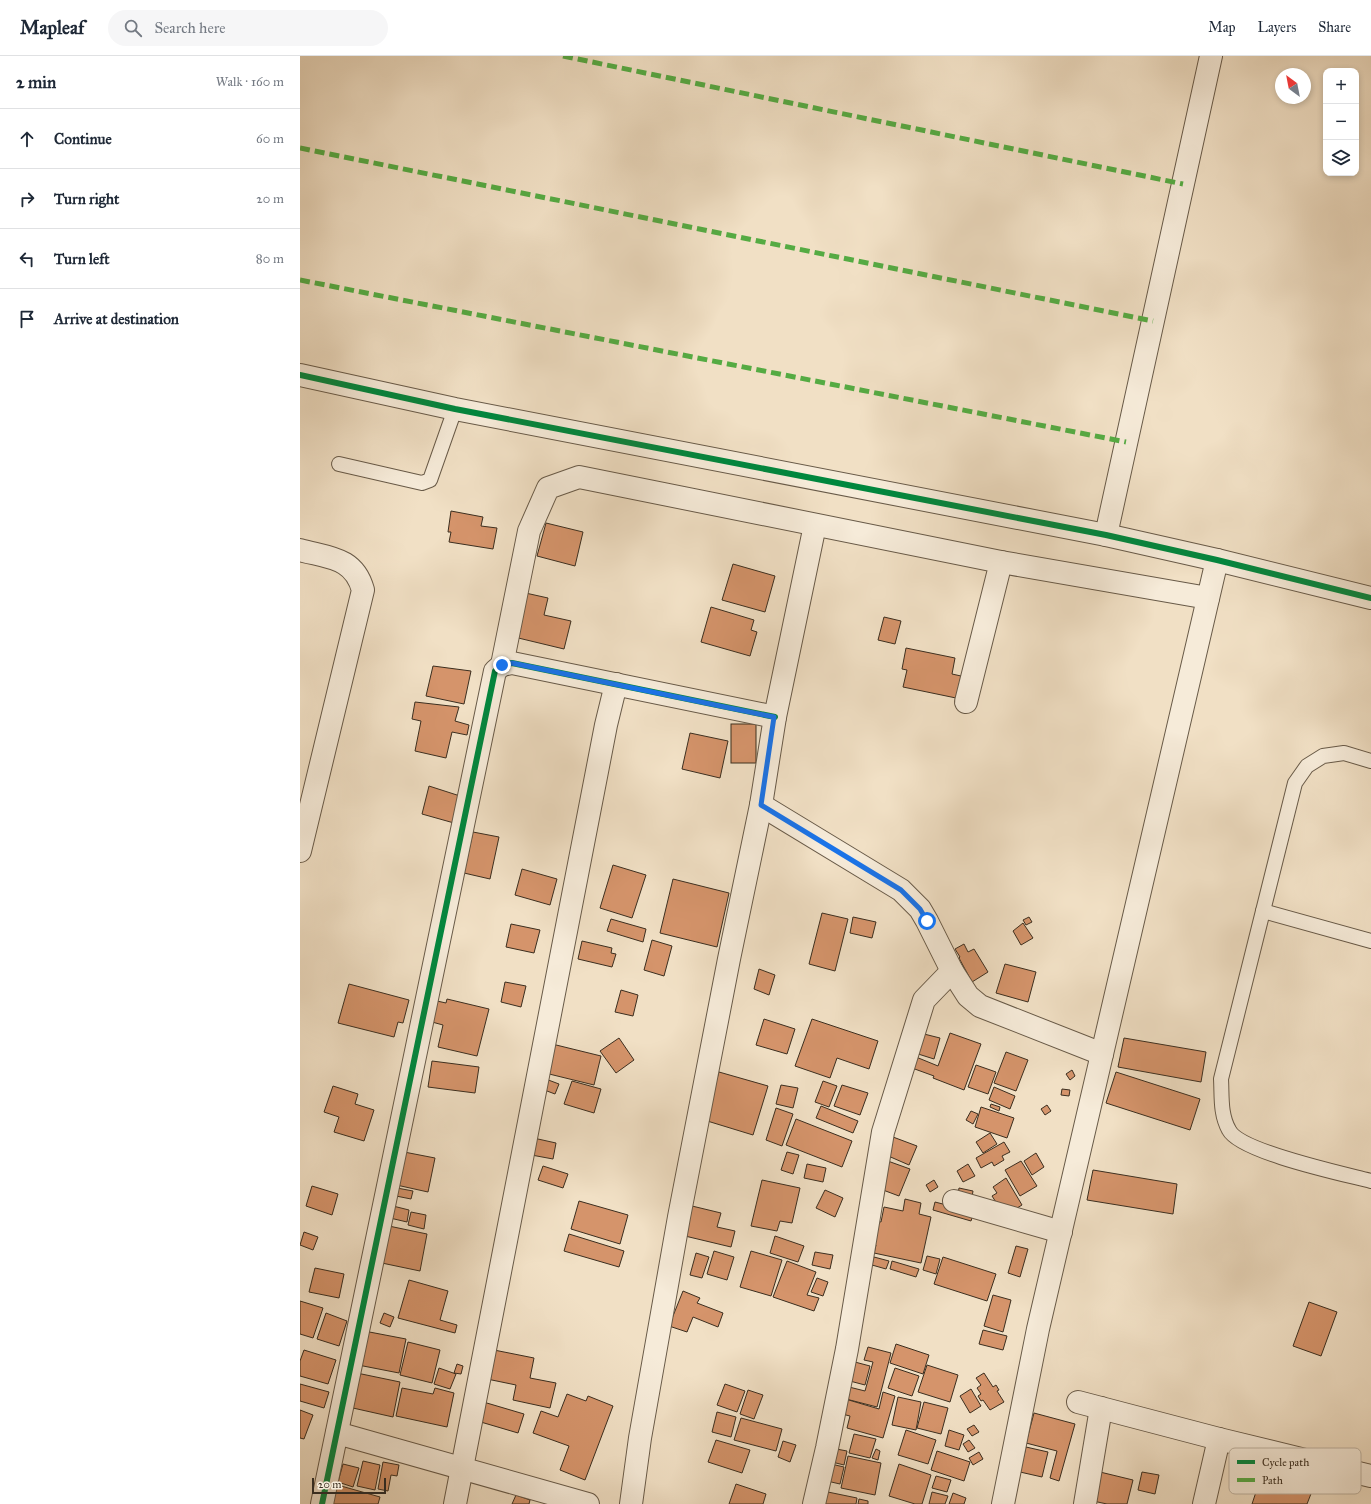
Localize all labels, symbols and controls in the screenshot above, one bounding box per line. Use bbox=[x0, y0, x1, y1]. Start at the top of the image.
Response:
search box bbox=[108, 10, 388, 46]
text: Mapleaf bbox=[20, 16, 84, 39]
icon: search bbox=[122, 17, 144, 39]
text: Search here bbox=[154, 19, 225, 37]
text: Map bbox=[1208, 19, 1236, 36]
text: Layers bbox=[1258, 19, 1296, 36]
text: Share bbox=[1318, 19, 1351, 36]
north arrow bbox=[1275, 68, 1311, 104]
map controls bbox=[1323, 68, 1359, 176]
button: + bbox=[1323, 68, 1359, 104]
text: 2 min bbox=[16, 72, 56, 93]
text: Walk · 160 m bbox=[216, 74, 284, 90]
button: − bbox=[1323, 104, 1359, 140]
icon: ahead bbox=[16, 128, 38, 150]
text: Continue bbox=[54, 130, 112, 148]
text: 60 m bbox=[256, 131, 284, 147]
button: layers bbox=[1323, 140, 1359, 176]
icon: right bbox=[16, 188, 38, 210]
text: Turn right bbox=[54, 190, 119, 208]
text: 20 m bbox=[256, 191, 284, 207]
icon: left bbox=[16, 248, 38, 270]
text: Turn left bbox=[54, 250, 110, 268]
text: 80 m bbox=[256, 251, 284, 267]
icon: arrive bbox=[16, 308, 38, 330]
text: Arrive at destination bbox=[54, 310, 179, 328]
route end bbox=[493, 656, 511, 674]
route start bbox=[918, 912, 936, 930]
legend bbox=[1229, 1448, 1361, 1494]
text: Cycle path bbox=[1262, 1456, 1309, 1469]
text: Path bbox=[1262, 1474, 1283, 1487]
scale bar bbox=[312, 1476, 386, 1495]
text: 20 m bbox=[318, 1478, 341, 1491]

